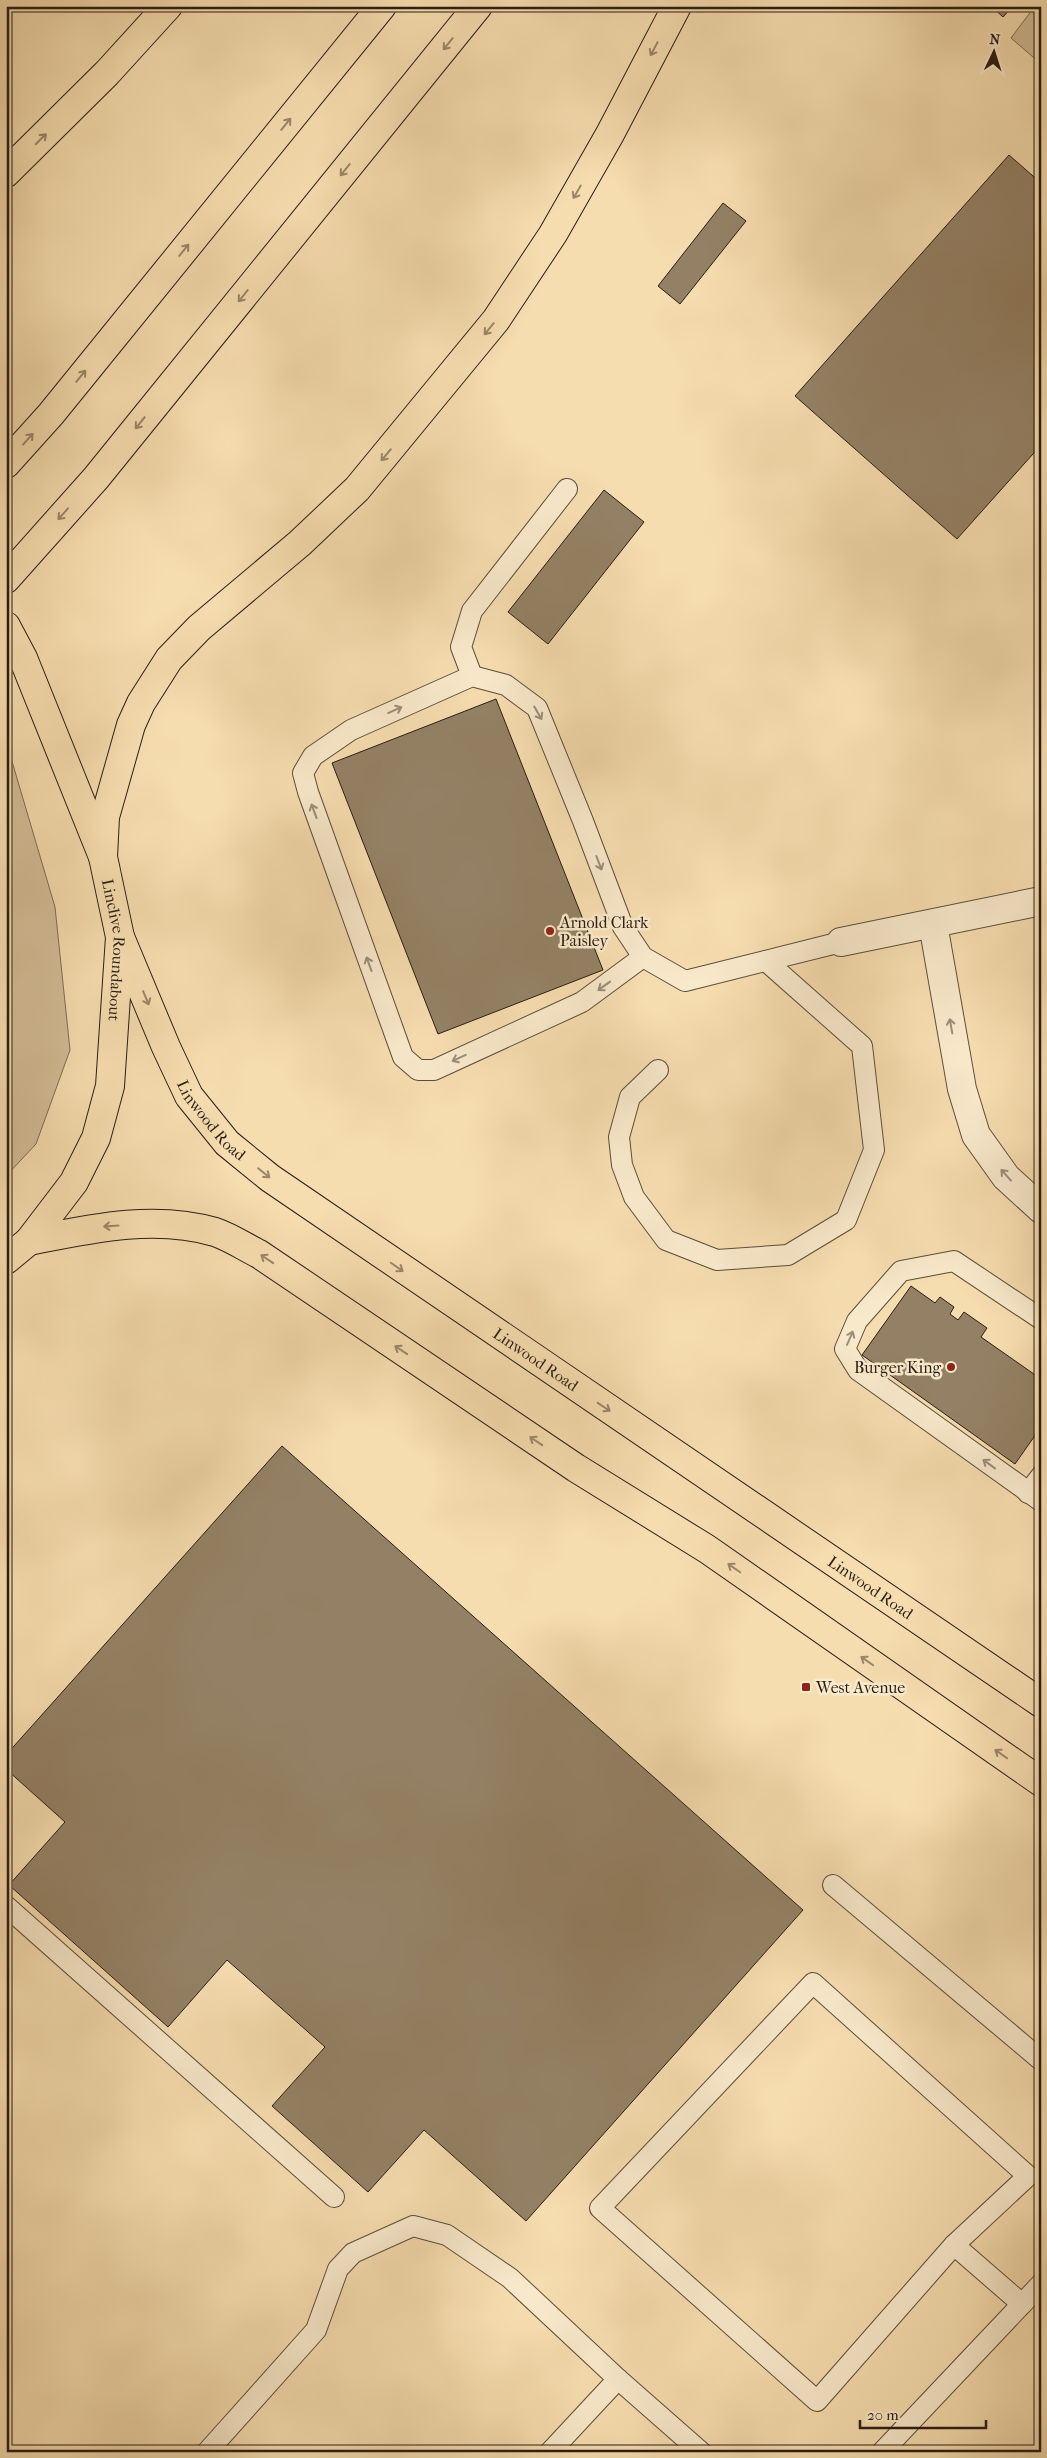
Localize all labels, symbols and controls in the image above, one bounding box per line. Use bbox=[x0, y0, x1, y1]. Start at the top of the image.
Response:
north arrow bbox=[970, 28, 1020, 78]
text: N bbox=[989, 31, 1001, 48]
one-way arrow bbox=[442, 37, 453, 50]
one-way arrow bbox=[649, 42, 659, 57]
one-way arrow bbox=[281, 118, 292, 131]
one-way arrow bbox=[35, 132, 47, 145]
one-way arrow bbox=[340, 163, 351, 176]
one-way arrow bbox=[571, 185, 581, 199]
one-way arrow bbox=[178, 244, 189, 257]
one-way arrow bbox=[237, 290, 248, 303]
one-way arrow bbox=[484, 322, 495, 335]
one-way arrow bbox=[76, 370, 87, 383]
one-way arrow bbox=[135, 416, 146, 429]
one-way arrow bbox=[23, 433, 34, 446]
one-way arrow bbox=[380, 448, 392, 461]
one-way arrow bbox=[58, 508, 69, 521]
one-way arrow bbox=[387, 705, 402, 714]
one-way arrow bbox=[532, 706, 543, 720]
one-way arrow bbox=[309, 804, 318, 819]
one-way arrow bbox=[595, 855, 604, 870]
street label: Linclive Roundabout bbox=[98, 877, 129, 1022]
place label: Arnold Clark Paisley bbox=[559, 913, 649, 950]
marker: Arnold Clark Paisley bbox=[544, 925, 556, 937]
one-way arrow bbox=[364, 957, 373, 972]
one-way arrow bbox=[597, 981, 611, 991]
one-way arrow bbox=[141, 990, 151, 1005]
one-way arrow bbox=[945, 1018, 955, 1034]
one-way arrow bbox=[452, 1054, 467, 1064]
street label: Linwood Road bbox=[173, 1077, 250, 1165]
one-way arrow bbox=[257, 1168, 270, 1179]
one-way arrow bbox=[1000, 1169, 1012, 1182]
one-way arrow bbox=[104, 1222, 120, 1231]
one-way arrow bbox=[260, 1254, 274, 1264]
one-way arrow bbox=[390, 1262, 404, 1272]
street label: Linwood Road bbox=[489, 1324, 582, 1395]
one-way arrow bbox=[845, 1331, 855, 1346]
one-way arrow bbox=[394, 1345, 408, 1355]
place label: Burger King bbox=[854, 1358, 941, 1377]
marker: Burger King bbox=[945, 1361, 957, 1373]
one-way arrow bbox=[597, 1402, 611, 1412]
one-way arrow bbox=[529, 1436, 543, 1446]
one-way arrow bbox=[982, 1459, 996, 1469]
street label: Linwood Road bbox=[824, 1552, 917, 1623]
one-way arrow bbox=[727, 1563, 741, 1573]
one-way arrow bbox=[861, 1656, 875, 1666]
place label: West Avenue bbox=[815, 1678, 905, 1697]
marker: West Avenue bbox=[800, 1681, 812, 1693]
one-way arrow bbox=[994, 1749, 1008, 1759]
scale bar bbox=[860, 2398, 986, 2430]
text: 20 m bbox=[867, 2406, 899, 2424]

